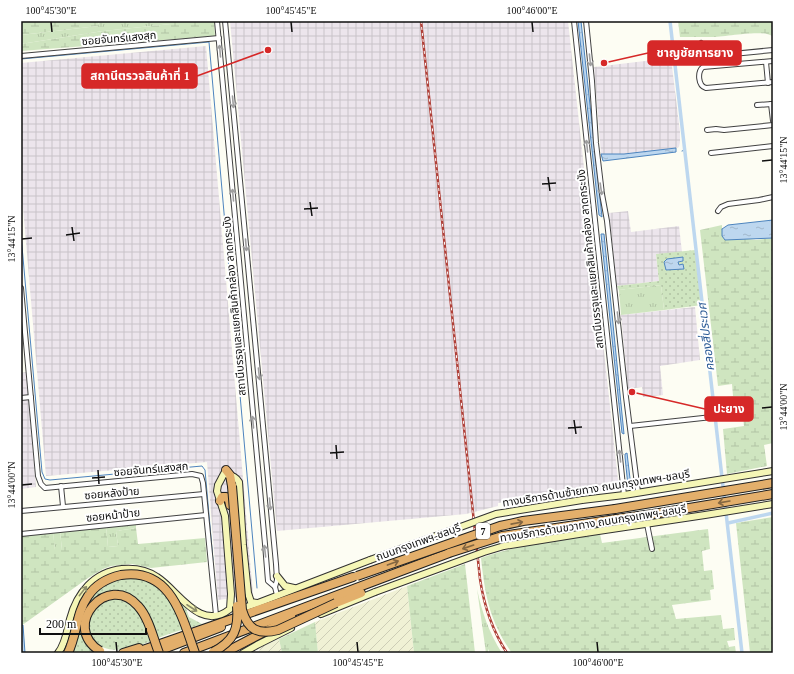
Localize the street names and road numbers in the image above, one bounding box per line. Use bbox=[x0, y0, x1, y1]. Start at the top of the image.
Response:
street label: ซอยจันทร์แสงสุก bbox=[81, 29, 157, 48]
street label: สถานีบรรจุและแยกสินค้ากล่อง ลาดกระบัง bbox=[575, 168, 606, 349]
street label: สถานีบรรจุและแยกสินค้ากล่อง ลาดกระบัง bbox=[220, 215, 249, 396]
street label: ซอยจันทร์แสงสุก bbox=[113, 460, 189, 479]
street label: ทางบริการด้านซ้ายทาง ถนนกรุงเทพฯ-ชลบุรี bbox=[501, 467, 691, 510]
street label: ซอยหลังป้าย bbox=[84, 485, 140, 501]
street label: ทางบริการด้านขวาทาง ถนนกรุงเทพฯ-ชลบุรี bbox=[499, 502, 688, 545]
street label: ซอยหน้าป้าย bbox=[85, 506, 141, 524]
street label: ถนนกรุงเทพฯ-ชลบุรี bbox=[374, 521, 463, 564]
road number: 7 bbox=[476, 523, 490, 539]

